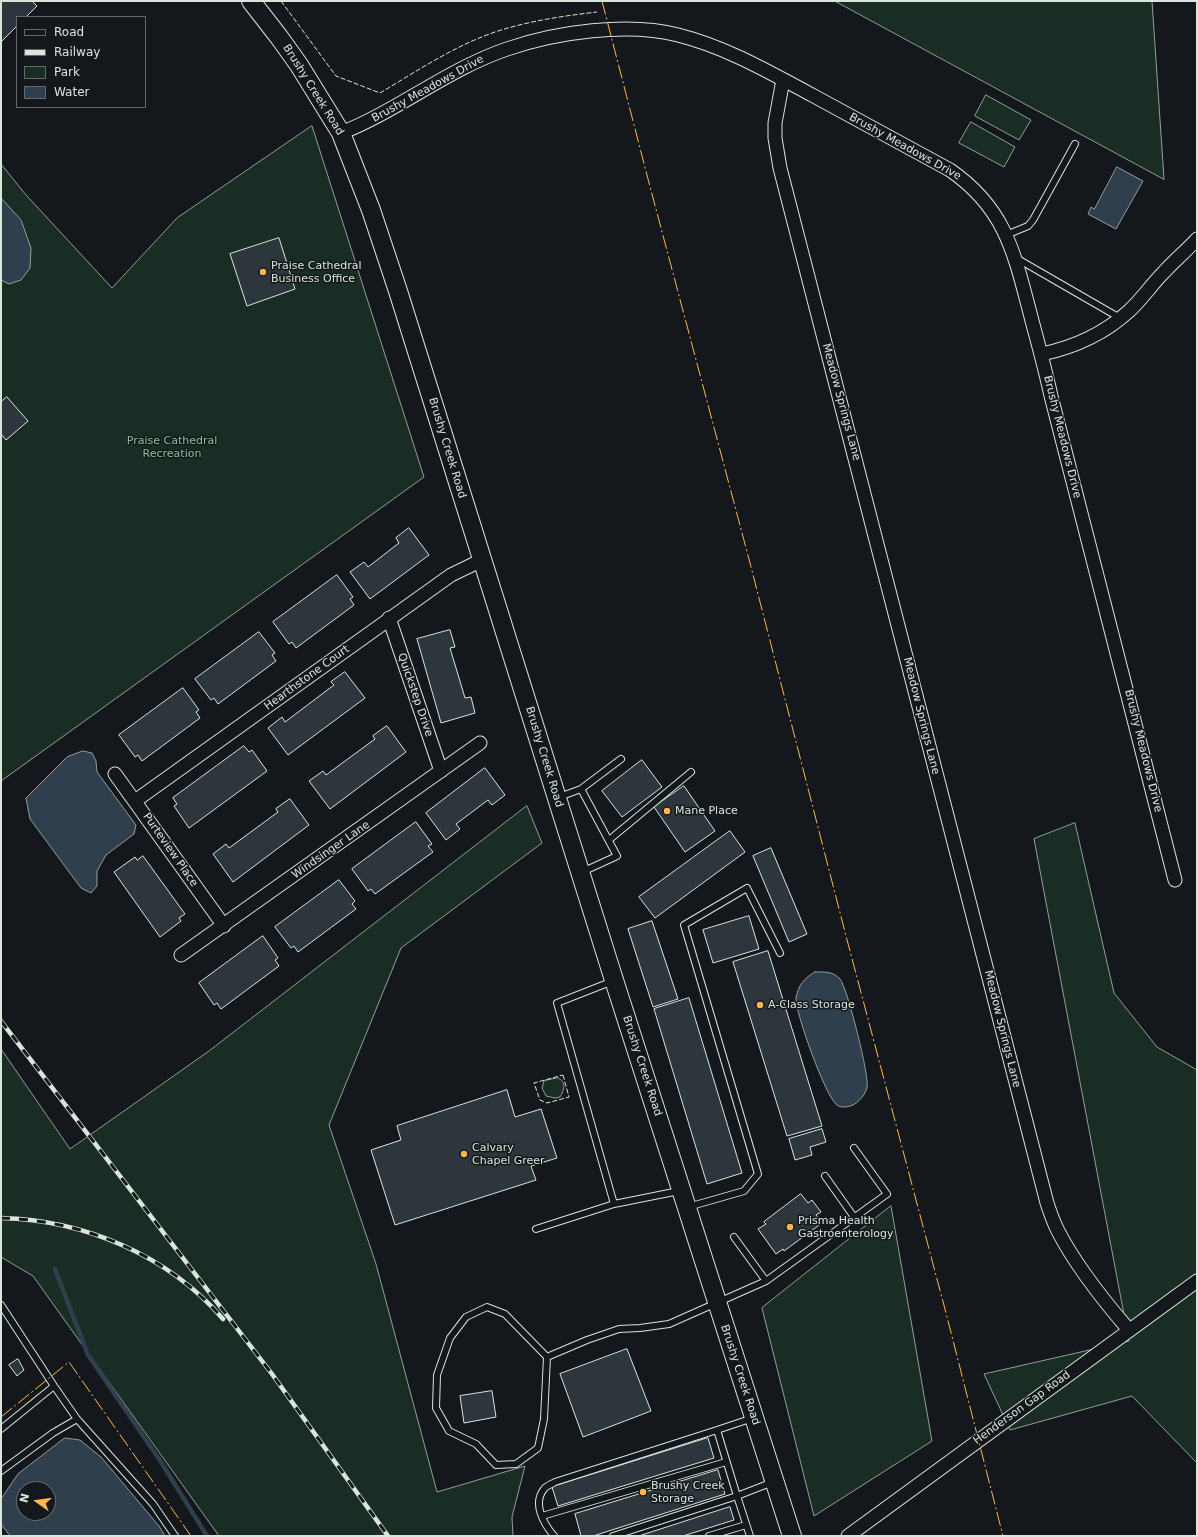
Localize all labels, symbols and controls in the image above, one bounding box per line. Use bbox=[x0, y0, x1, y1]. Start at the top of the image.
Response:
legend bbox=[16, 16, 146, 108]
text: Road bbox=[54, 25, 84, 39]
street label: Brushy Creek Road bbox=[280, 42, 346, 138]
text: Railway bbox=[54, 45, 100, 59]
street label: Brushy Meadows Drive bbox=[370, 53, 486, 125]
text: Park bbox=[54, 65, 80, 79]
text: Water bbox=[54, 85, 89, 99]
street label: Brushy Meadows Drive bbox=[847, 111, 963, 183]
place label: Praise Cathedral Business Office bbox=[271, 259, 362, 285]
marker: Praise Cathedral Business Office bbox=[258, 267, 268, 277]
street label: Meadow Springs Lane bbox=[819, 342, 863, 462]
street label: Brushy Meadows Drive bbox=[1040, 374, 1084, 500]
street label: Brushy Creek Road bbox=[425, 396, 469, 500]
park label: Praise Cathedral Recreation bbox=[127, 434, 217, 460]
street label: Hearthstone Court bbox=[262, 643, 352, 713]
street label: Quickstep Drive bbox=[394, 651, 436, 739]
street label: Meadow Springs Lane bbox=[900, 656, 942, 776]
street label: Brushy Meadows Drive bbox=[1121, 688, 1165, 814]
street label: Brushy Creek Road bbox=[522, 705, 566, 809]
place label: Mane Place bbox=[675, 804, 738, 818]
marker: Mane Place bbox=[662, 806, 672, 816]
street label: Purteview Place bbox=[140, 811, 200, 889]
street label: Windsinger Lane bbox=[290, 818, 372, 882]
street label: Meadow Springs Lane bbox=[981, 969, 1023, 1089]
place label: A-Class Storage bbox=[768, 998, 855, 1012]
marker: A-Class Storage bbox=[755, 1000, 765, 1010]
street label: Brushy Creek Road bbox=[620, 1014, 664, 1118]
place label: Calvary Chapel Greer bbox=[472, 1141, 545, 1167]
marker: Calvary Chapel Greer bbox=[459, 1149, 469, 1159]
place label: Prisma Health Gastroenterology bbox=[798, 1214, 893, 1240]
marker: Prisma Health Gastroenterology bbox=[785, 1222, 795, 1232]
street label: Brushy Creek Road bbox=[718, 1323, 762, 1427]
street label: Henderson Gap Road bbox=[971, 1368, 1073, 1448]
place label: Brushy Creek Storage bbox=[651, 1479, 725, 1505]
north arrow bbox=[16, 1481, 56, 1521]
marker: Brushy Creek Storage bbox=[638, 1487, 648, 1497]
text: N bbox=[17, 1492, 32, 1504]

